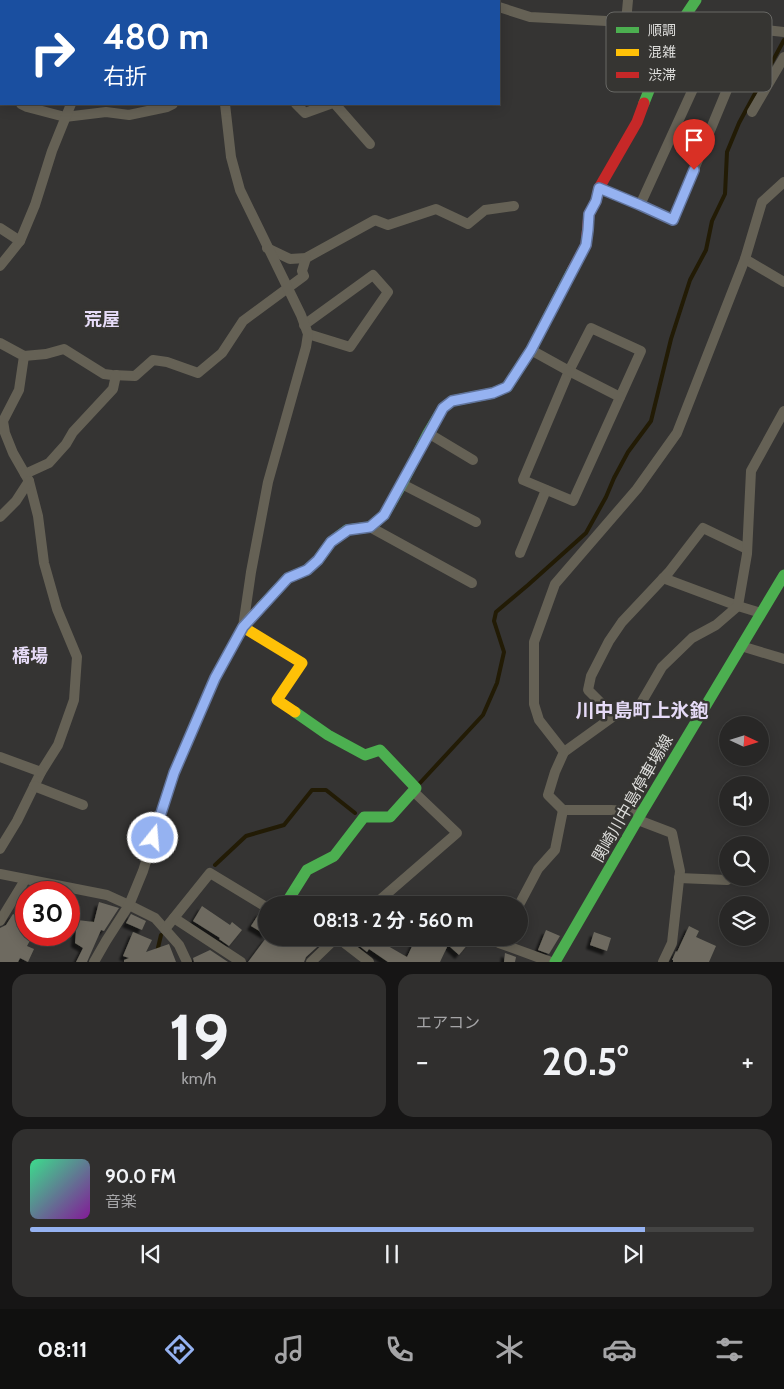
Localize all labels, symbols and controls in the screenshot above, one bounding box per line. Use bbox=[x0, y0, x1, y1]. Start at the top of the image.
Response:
legend bbox=[606, 12, 772, 92]
text: 480 m bbox=[103, 15, 209, 58]
icon: right bbox=[20, 20, 85, 85]
text: 順調 bbox=[648, 21, 676, 39]
text: 混雑 bbox=[648, 43, 676, 61]
text: 右折 bbox=[103, 63, 147, 90]
text: 渋滞 bbox=[648, 66, 676, 84]
pin bbox=[673, 119, 715, 170]
icon: arrive bbox=[680, 126, 708, 154]
district label: 荒屋 bbox=[84, 309, 120, 331]
district label: 橋場 bbox=[12, 645, 48, 667]
district label: 川中島町上氷鉋 bbox=[575, 699, 709, 722]
north arrow bbox=[719, 716, 769, 766]
map controls bbox=[719, 716, 769, 946]
street label: 関崎川中島停車場線 bbox=[588, 731, 677, 865]
button: sound bbox=[719, 776, 769, 826]
position arrow bbox=[126, 811, 178, 863]
button: search bbox=[719, 836, 769, 886]
speed limit sign: 30 bbox=[15, 881, 80, 946]
button: layers bbox=[719, 896, 769, 946]
text: 08:13 · 2 分 · 560 m bbox=[313, 909, 473, 932]
text: 19 bbox=[169, 997, 229, 1076]
text: エアコン bbox=[416, 1013, 480, 1032]
text: 20.5° bbox=[542, 1038, 628, 1085]
text: − bbox=[416, 1044, 428, 1078]
text: + bbox=[742, 1044, 754, 1078]
text: km/h bbox=[181, 1069, 217, 1088]
text: 90.0 FM bbox=[105, 1165, 176, 1188]
text: 音楽 bbox=[105, 1192, 137, 1211]
icon: previous bbox=[137, 1240, 165, 1268]
icon: pause bbox=[378, 1240, 406, 1268]
icon: next bbox=[619, 1240, 647, 1268]
icon: directions bbox=[162, 1332, 197, 1367]
icon: music bbox=[272, 1332, 307, 1367]
icon: phone bbox=[382, 1332, 417, 1367]
icon: climate bbox=[492, 1332, 527, 1367]
icon: car bbox=[602, 1332, 637, 1367]
icon: filters bbox=[712, 1332, 747, 1367]
text: 08:11 bbox=[37, 1336, 87, 1363]

